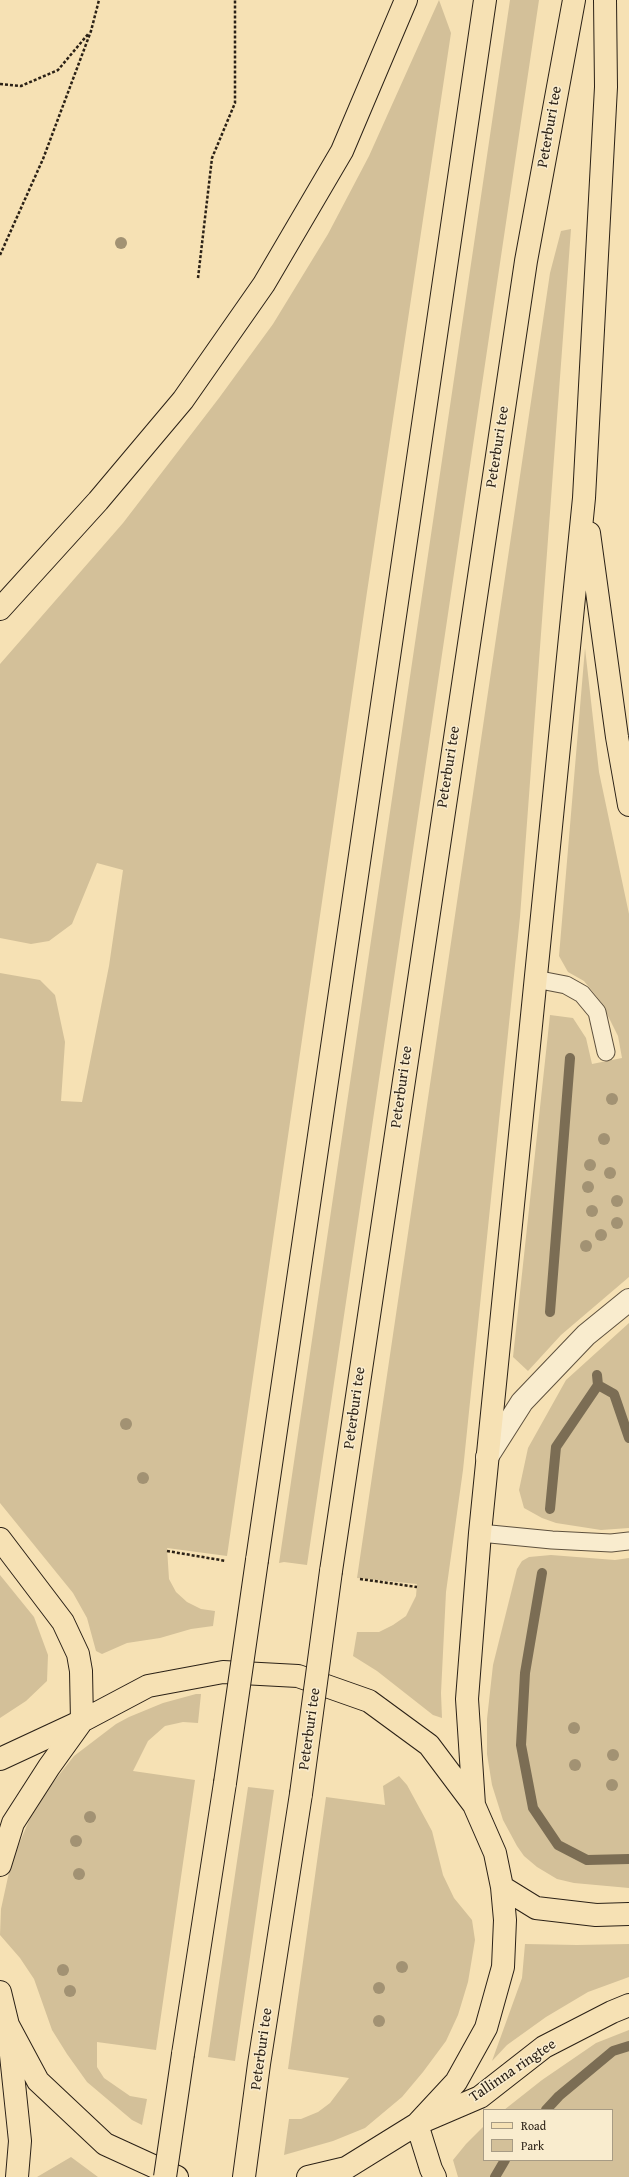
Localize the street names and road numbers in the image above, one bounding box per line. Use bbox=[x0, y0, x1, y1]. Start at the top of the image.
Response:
street label: Peterburi tee bbox=[534, 85, 566, 169]
street label: Peterburi tee bbox=[483, 405, 513, 489]
street label: Peterburi tee bbox=[434, 725, 464, 809]
street label: Peterburi tee bbox=[387, 1045, 417, 1129]
street label: Peterburi tee bbox=[340, 1366, 370, 1450]
street label: Peterburi tee bbox=[295, 1687, 325, 1771]
street label: Peterburi tee bbox=[247, 2007, 277, 2091]
street label: Tallinna ringtee bbox=[466, 2035, 560, 2107]

